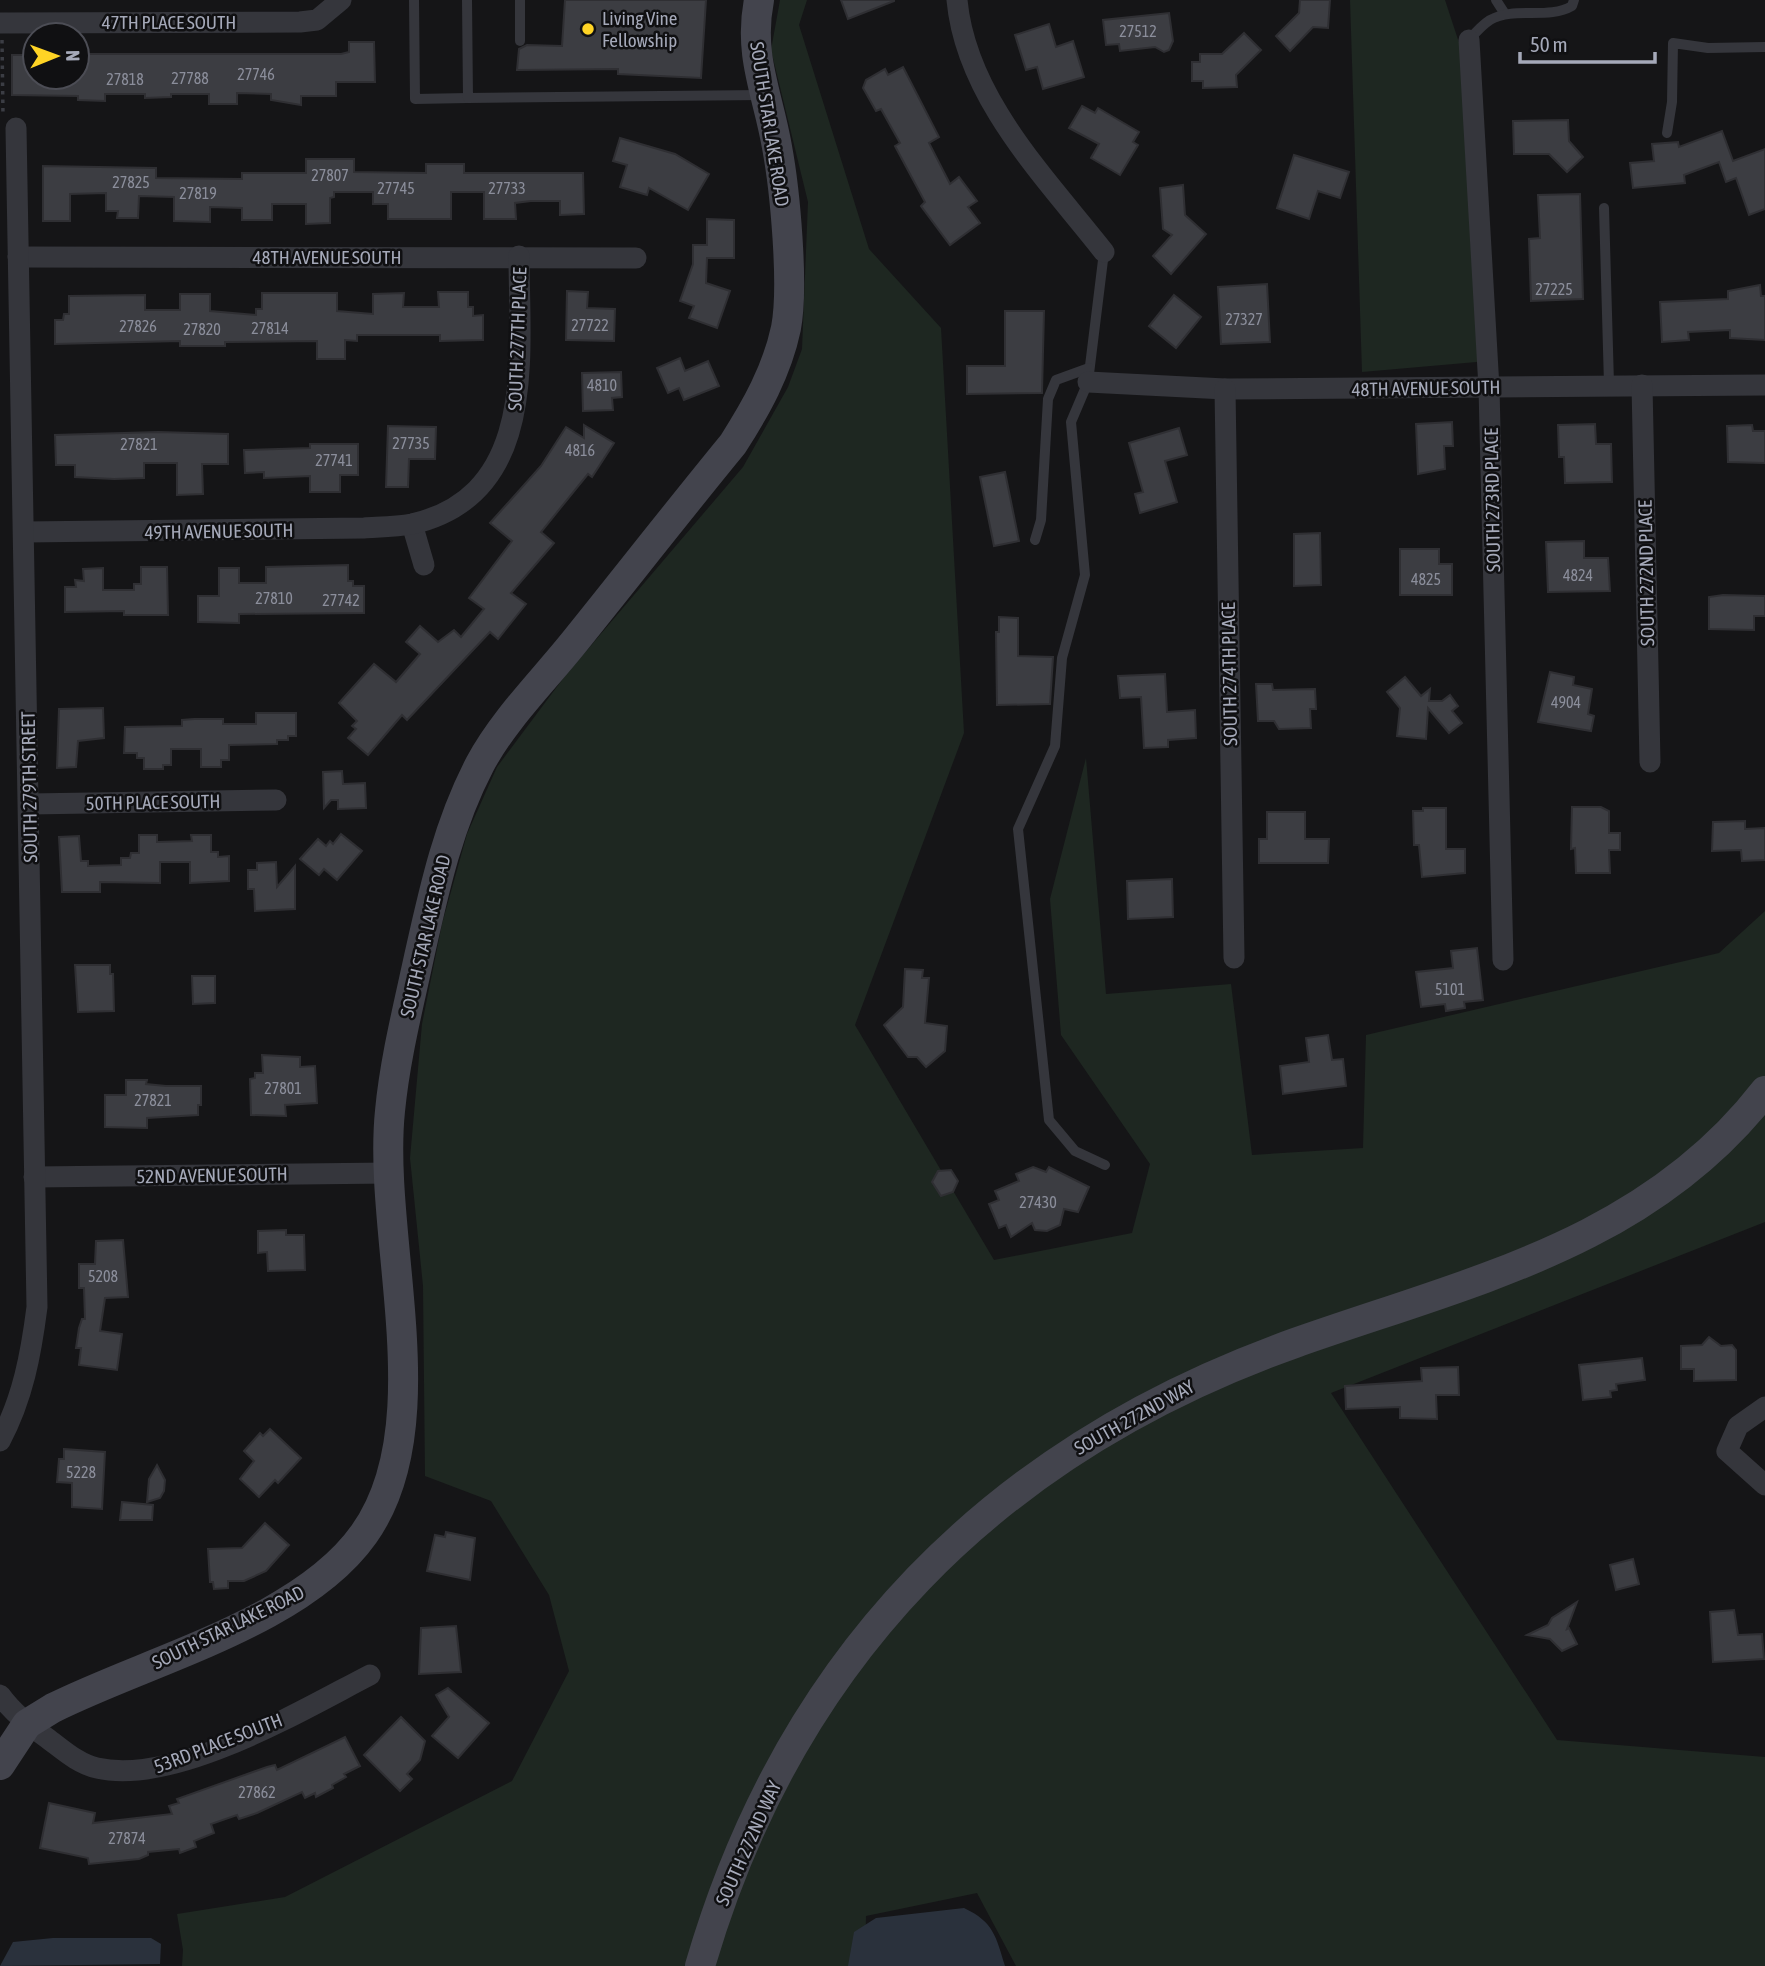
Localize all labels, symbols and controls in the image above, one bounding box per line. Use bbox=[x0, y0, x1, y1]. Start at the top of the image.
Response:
place label: Living Vine Fellowship bbox=[602, 7, 677, 51]
street label: 47TH PLACE SOUTH bbox=[102, 11, 236, 33]
north arrow bbox=[21, 21, 91, 91]
marker: Living Vine Fellowship bbox=[580, 21, 596, 37]
scale bar bbox=[1520, 21, 1655, 65]
house number: 27512 bbox=[1119, 22, 1157, 40]
text: 50 m bbox=[1530, 32, 1568, 56]
street label: SOUTH STAR LAKE ROAD bbox=[746, 40, 794, 208]
text: N bbox=[62, 50, 84, 62]
house number: 27746 bbox=[237, 65, 275, 83]
house number: 27788 bbox=[171, 69, 209, 87]
house number: 27818 bbox=[106, 70, 144, 88]
house number: 27807 bbox=[311, 166, 349, 184]
house number: 27825 bbox=[112, 173, 150, 191]
house number: 27745 bbox=[377, 179, 415, 197]
house number: 27733 bbox=[488, 179, 526, 197]
house number: 27819 bbox=[179, 184, 217, 202]
street label: 48TH AVENUE SOUTH bbox=[253, 246, 401, 268]
street label: SOUTH 277TH PLACE bbox=[503, 267, 531, 411]
house number: 27225 bbox=[1535, 280, 1573, 298]
house number: 27327 bbox=[1225, 310, 1263, 328]
house number: 27722 bbox=[571, 316, 609, 334]
house number: 27826 bbox=[119, 317, 157, 335]
house number: 27814 bbox=[251, 319, 289, 337]
house number: 27820 bbox=[183, 320, 221, 338]
house number: 4810 bbox=[587, 376, 617, 394]
street label: 48TH AVENUE SOUTH bbox=[1351, 376, 1501, 400]
street label: SOUTH 273RD PLACE bbox=[1480, 428, 1504, 572]
house number: 27735 bbox=[392, 434, 430, 452]
house number: 27821 bbox=[120, 435, 158, 453]
house number: 4816 bbox=[565, 441, 595, 459]
house number: 27741 bbox=[315, 451, 353, 469]
street label: SOUTH 272ND PLACE bbox=[1634, 500, 1658, 646]
street label: 49TH AVENUE SOUTH bbox=[144, 519, 294, 543]
house number: 4824 bbox=[1563, 566, 1593, 584]
house number: 4825 bbox=[1411, 570, 1441, 588]
house number: 27810 bbox=[255, 589, 293, 607]
house number: 27742 bbox=[322, 591, 360, 609]
street label: SOUTH 274TH PLACE bbox=[1217, 602, 1241, 746]
house number: 4904 bbox=[1551, 693, 1581, 711]
street label: SOUTH 279TH STREET bbox=[17, 710, 41, 863]
street label: 50TH PLACE SOUTH bbox=[85, 790, 221, 814]
street label: SOUTH STAR LAKE ROAD bbox=[396, 853, 454, 1019]
house number: 5101 bbox=[1435, 980, 1465, 998]
house number: 27801 bbox=[264, 1079, 302, 1097]
house number: 27821 bbox=[134, 1091, 172, 1109]
street label: 52ND AVENUE SOUTH bbox=[136, 1163, 288, 1187]
house number: 27430 bbox=[1019, 1193, 1057, 1211]
house number: 5208 bbox=[88, 1267, 118, 1285]
street label: SOUTH 272ND WAY bbox=[1070, 1375, 1198, 1459]
house number: 5228 bbox=[66, 1463, 96, 1481]
street label: SOUTH STAR LAKE ROAD bbox=[148, 1581, 308, 1673]
street label: 53RD PLACE SOUTH bbox=[151, 1708, 285, 1778]
street label: SOUTH 272ND WAY bbox=[711, 1777, 785, 1909]
house number: 27862 bbox=[238, 1783, 276, 1801]
house number: 27874 bbox=[108, 1829, 146, 1847]

